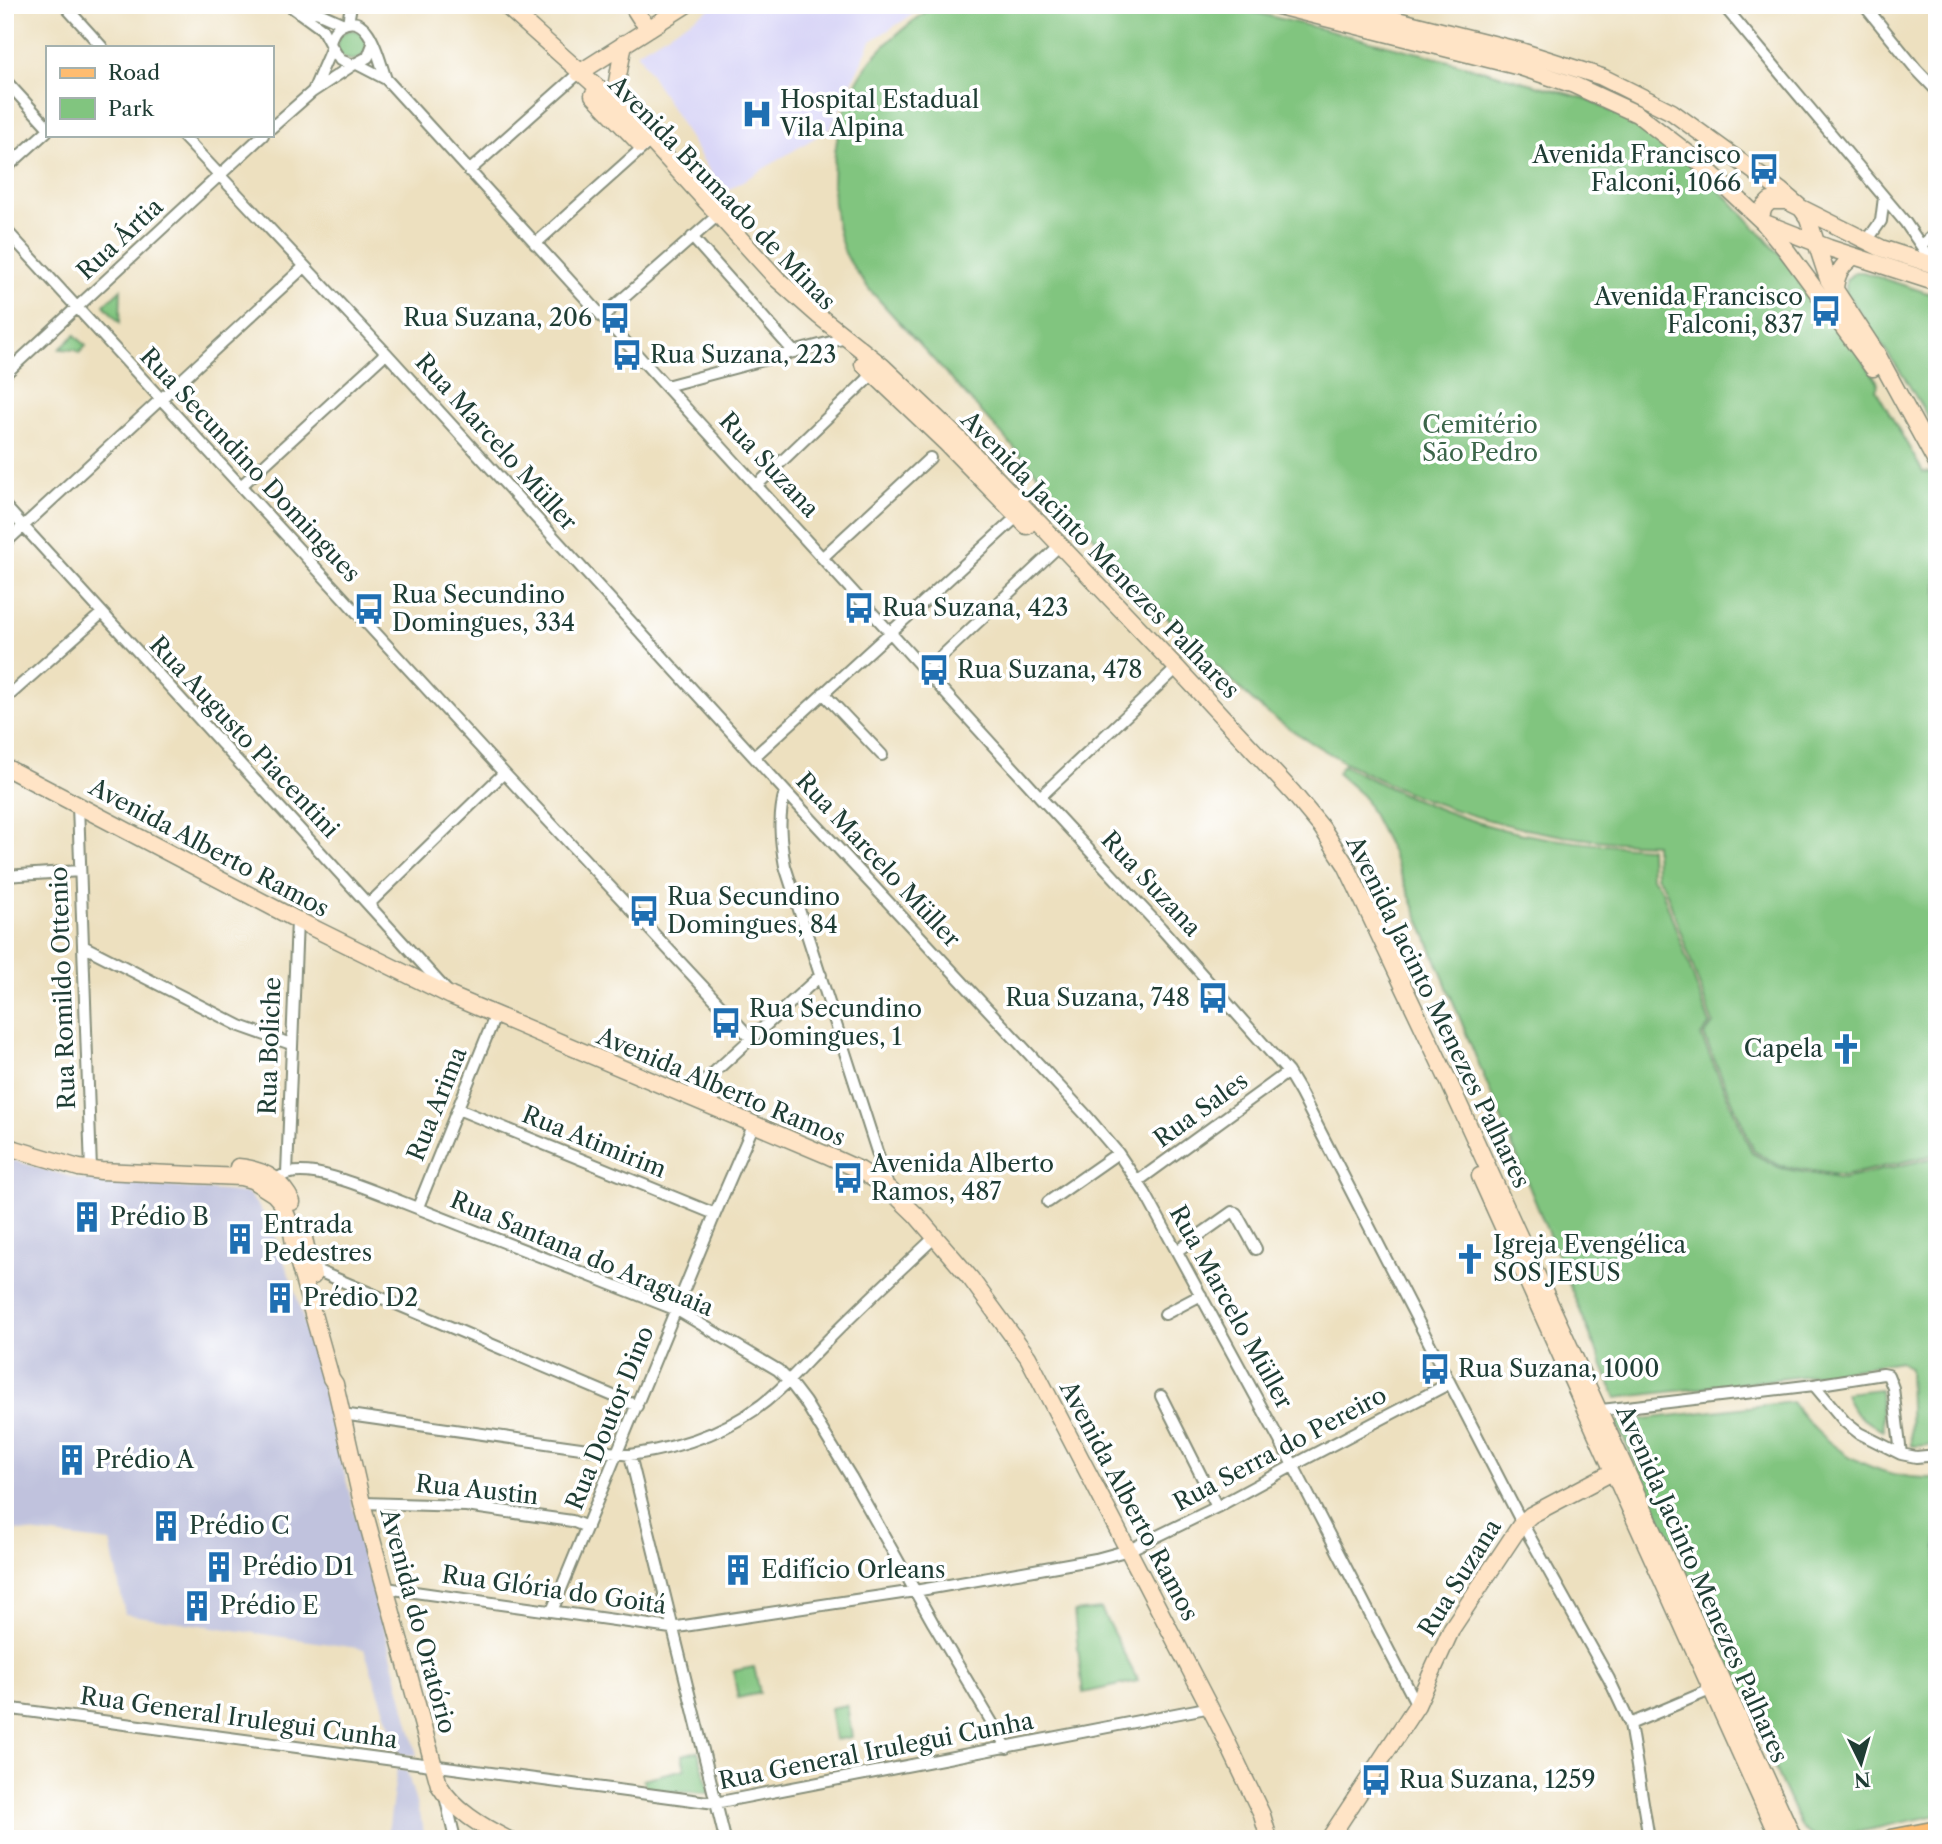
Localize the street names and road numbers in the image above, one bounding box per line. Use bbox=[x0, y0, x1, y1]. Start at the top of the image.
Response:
street label: Avenida Brumado de Minas bbox=[602, 69, 842, 316]
street label: Rua Ártia bbox=[71, 191, 169, 286]
street label: Rua Secundino Domingues bbox=[134, 342, 367, 588]
street label: Rua Marcelo Müller bbox=[409, 347, 583, 536]
street label: Avenida Jacinto Menezes Palhares bbox=[954, 404, 1246, 704]
street label: Rua Suzana bbox=[713, 406, 826, 523]
street label: Rua Augusto Piacentini bbox=[143, 630, 345, 843]
street label: Rua Marcelo Müller bbox=[790, 766, 967, 953]
street label: Avenida Alberto Ramos bbox=[84, 772, 334, 923]
street label: Rua Suzana bbox=[1095, 825, 1208, 942]
street label: Avenida Jacinto Menezes Palhares bbox=[1340, 830, 1537, 1193]
street label: Rua Romildo Ottenio bbox=[44, 866, 81, 1110]
street label: Rua Boliche bbox=[253, 976, 286, 1115]
street label: Avenida Alberto Ramos bbox=[592, 1021, 850, 1152]
street label: Rua Arima bbox=[401, 1042, 473, 1165]
street label: Rua Sales bbox=[1148, 1066, 1253, 1153]
street label: Rua Atimirim bbox=[518, 1099, 670, 1184]
street label: Rua Santana do Araguaia bbox=[446, 1185, 719, 1322]
street label: Rua Marcelo Müller bbox=[1164, 1200, 1299, 1413]
street label: Rua Doutor Dino bbox=[559, 1322, 660, 1514]
street label: Avenida Alberto Ramos bbox=[1053, 1375, 1205, 1625]
street label: Rua Serra do Pereiro bbox=[1168, 1380, 1391, 1517]
street label: Avenida Jacinto Menezes Palhares bbox=[1610, 1400, 1795, 1767]
street label: Rua Austin bbox=[414, 1469, 540, 1510]
street label: Avenida do Oratório bbox=[374, 1504, 462, 1736]
street label: Rua Suzana bbox=[1412, 1513, 1507, 1642]
street label: Rua Glória do Goitá bbox=[440, 1559, 669, 1620]
street label: Rua General Irulegui Cunha bbox=[79, 1681, 400, 1754]
street label: Rua General Irulegui Cunha bbox=[716, 1706, 1036, 1795]

